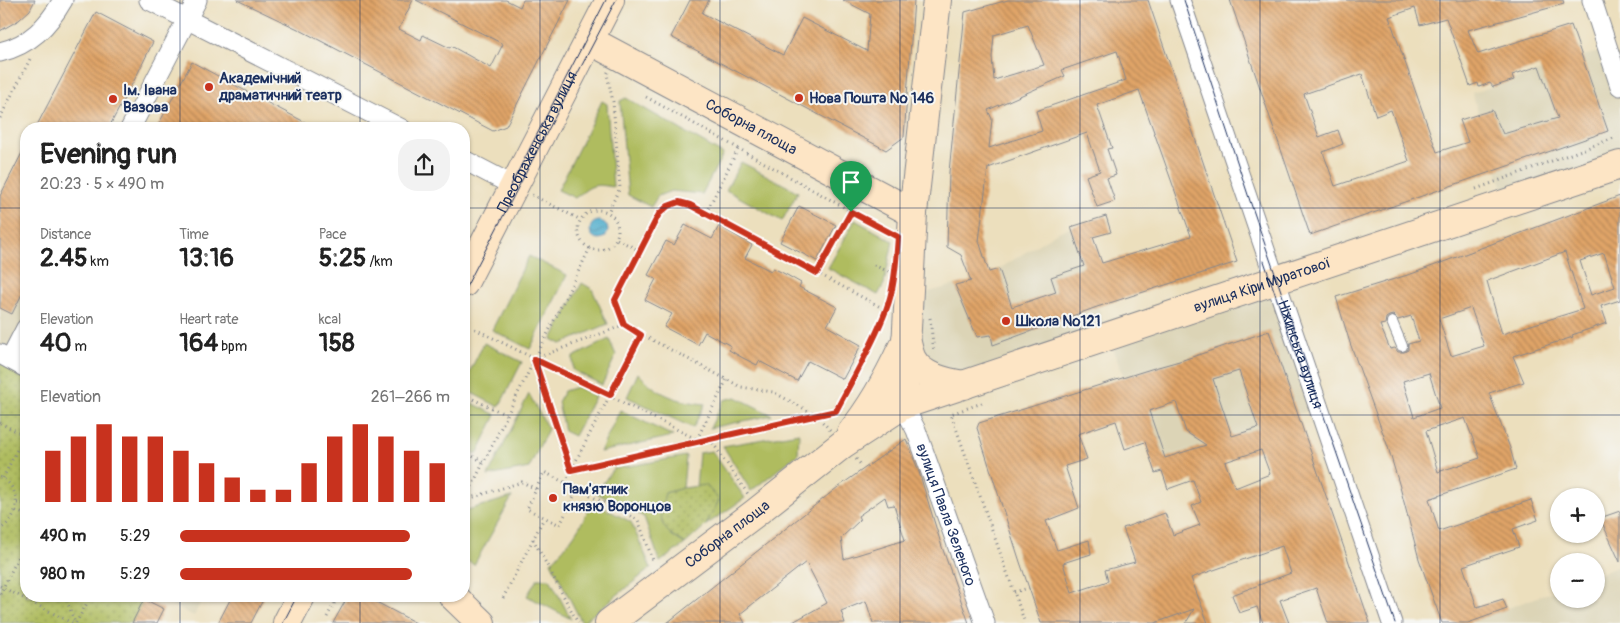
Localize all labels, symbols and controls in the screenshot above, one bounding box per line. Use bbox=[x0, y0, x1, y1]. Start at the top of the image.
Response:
street label: Преображенська вулиця bbox=[493, 68, 581, 215]
place label: Академічний драматичний театр bbox=[218, 69, 342, 105]
place label: Ім. Івана Вазова bbox=[123, 81, 177, 117]
marker: Академічний драматичний театр bbox=[203, 81, 215, 93]
place label: Нова Пошта № 146 bbox=[809, 89, 935, 108]
marker: Нова Пошта № 146 bbox=[793, 92, 805, 104]
marker: Ім. Івана Вазова bbox=[107, 93, 119, 105]
street label: Соборна площа bbox=[702, 94, 801, 159]
text: Evening run bbox=[40, 137, 177, 172]
button: share bbox=[398, 139, 450, 191]
pin bbox=[830, 161, 872, 212]
icon: arrive bbox=[837, 168, 865, 196]
text: 20:23 · 5 × 490 m bbox=[40, 174, 164, 194]
text: Distance bbox=[40, 226, 91, 243]
text: Time bbox=[179, 226, 209, 243]
text: Pace bbox=[319, 226, 346, 243]
text: 2.45 bbox=[40, 243, 88, 274]
text: 13:16 bbox=[179, 243, 234, 274]
text: 5:25 bbox=[319, 243, 366, 274]
text: km bbox=[88, 253, 109, 270]
text: /km bbox=[366, 253, 393, 270]
street label: вулиця Кіри Муратової bbox=[1191, 253, 1333, 317]
street label: Ніжинська вулиця bbox=[1273, 297, 1328, 411]
text: Elevation bbox=[40, 311, 93, 328]
text: Heart rate bbox=[179, 311, 238, 328]
text: kcal bbox=[319, 311, 341, 328]
place label: Школа №121 bbox=[1015, 312, 1101, 331]
marker: Школа №121 bbox=[1000, 315, 1012, 327]
text: 40 bbox=[40, 328, 72, 359]
text: 164 bbox=[179, 328, 218, 359]
text: 158 bbox=[319, 328, 355, 359]
text: m bbox=[72, 338, 87, 355]
text: bpm bbox=[218, 338, 247, 355]
text: Elevation bbox=[40, 387, 101, 407]
text: 261–266 m bbox=[371, 387, 450, 407]
street label: вулиця Павла Зеленого bbox=[912, 441, 980, 588]
place label: Пам'ятник князю Воронцов bbox=[563, 480, 671, 516]
map controls bbox=[1550, 488, 1605, 608]
button: + bbox=[1550, 488, 1605, 543]
marker: Пам'ятник князю Воронцов bbox=[547, 492, 559, 504]
street label: Соборна площа bbox=[681, 496, 774, 572]
text: 490 m bbox=[40, 526, 86, 546]
text: 5:29 bbox=[120, 526, 150, 546]
button: − bbox=[1550, 553, 1605, 608]
text: 980 m bbox=[40, 564, 85, 584]
text: 5:29 bbox=[120, 564, 150, 584]

